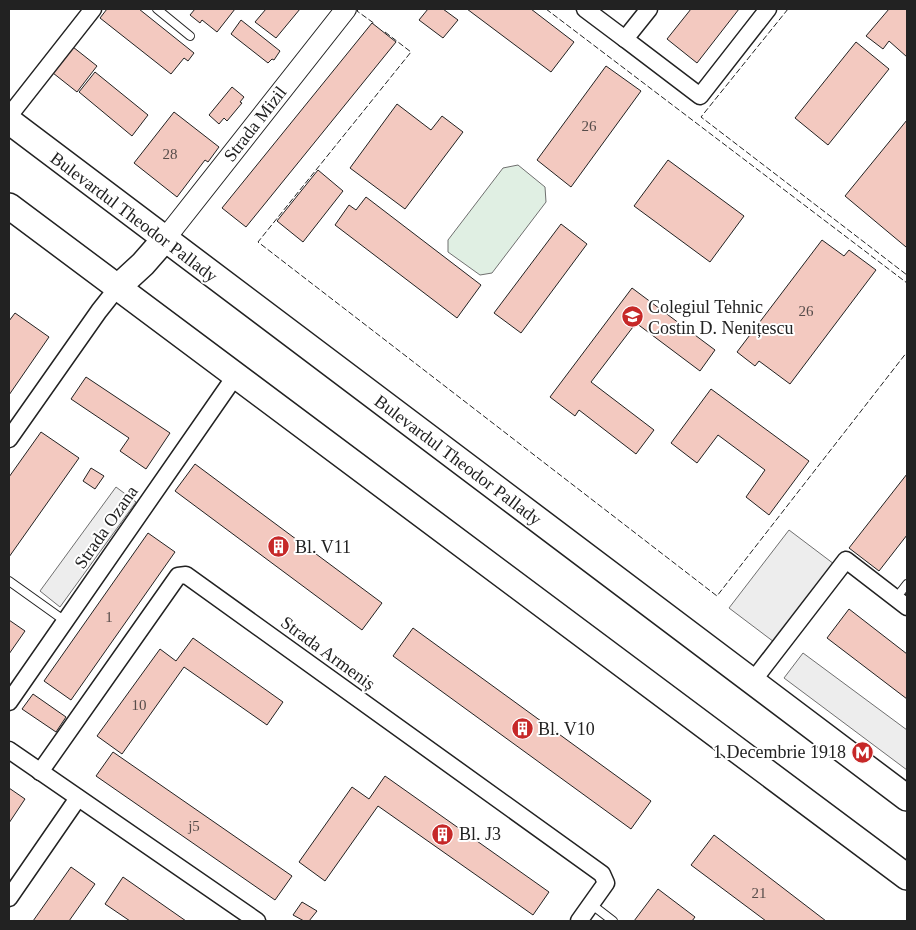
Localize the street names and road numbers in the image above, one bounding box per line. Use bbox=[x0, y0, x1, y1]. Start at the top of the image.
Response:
street label: Strada Mizil bbox=[220, 83, 290, 165]
street label: Bulevardul Theodor Pallady bbox=[47, 148, 221, 286]
street label: Bulevardul Theodor Pallady bbox=[371, 391, 545, 529]
street label: Strada Ozana bbox=[70, 482, 142, 572]
street label: Strada Armeniș bbox=[277, 612, 379, 694]

